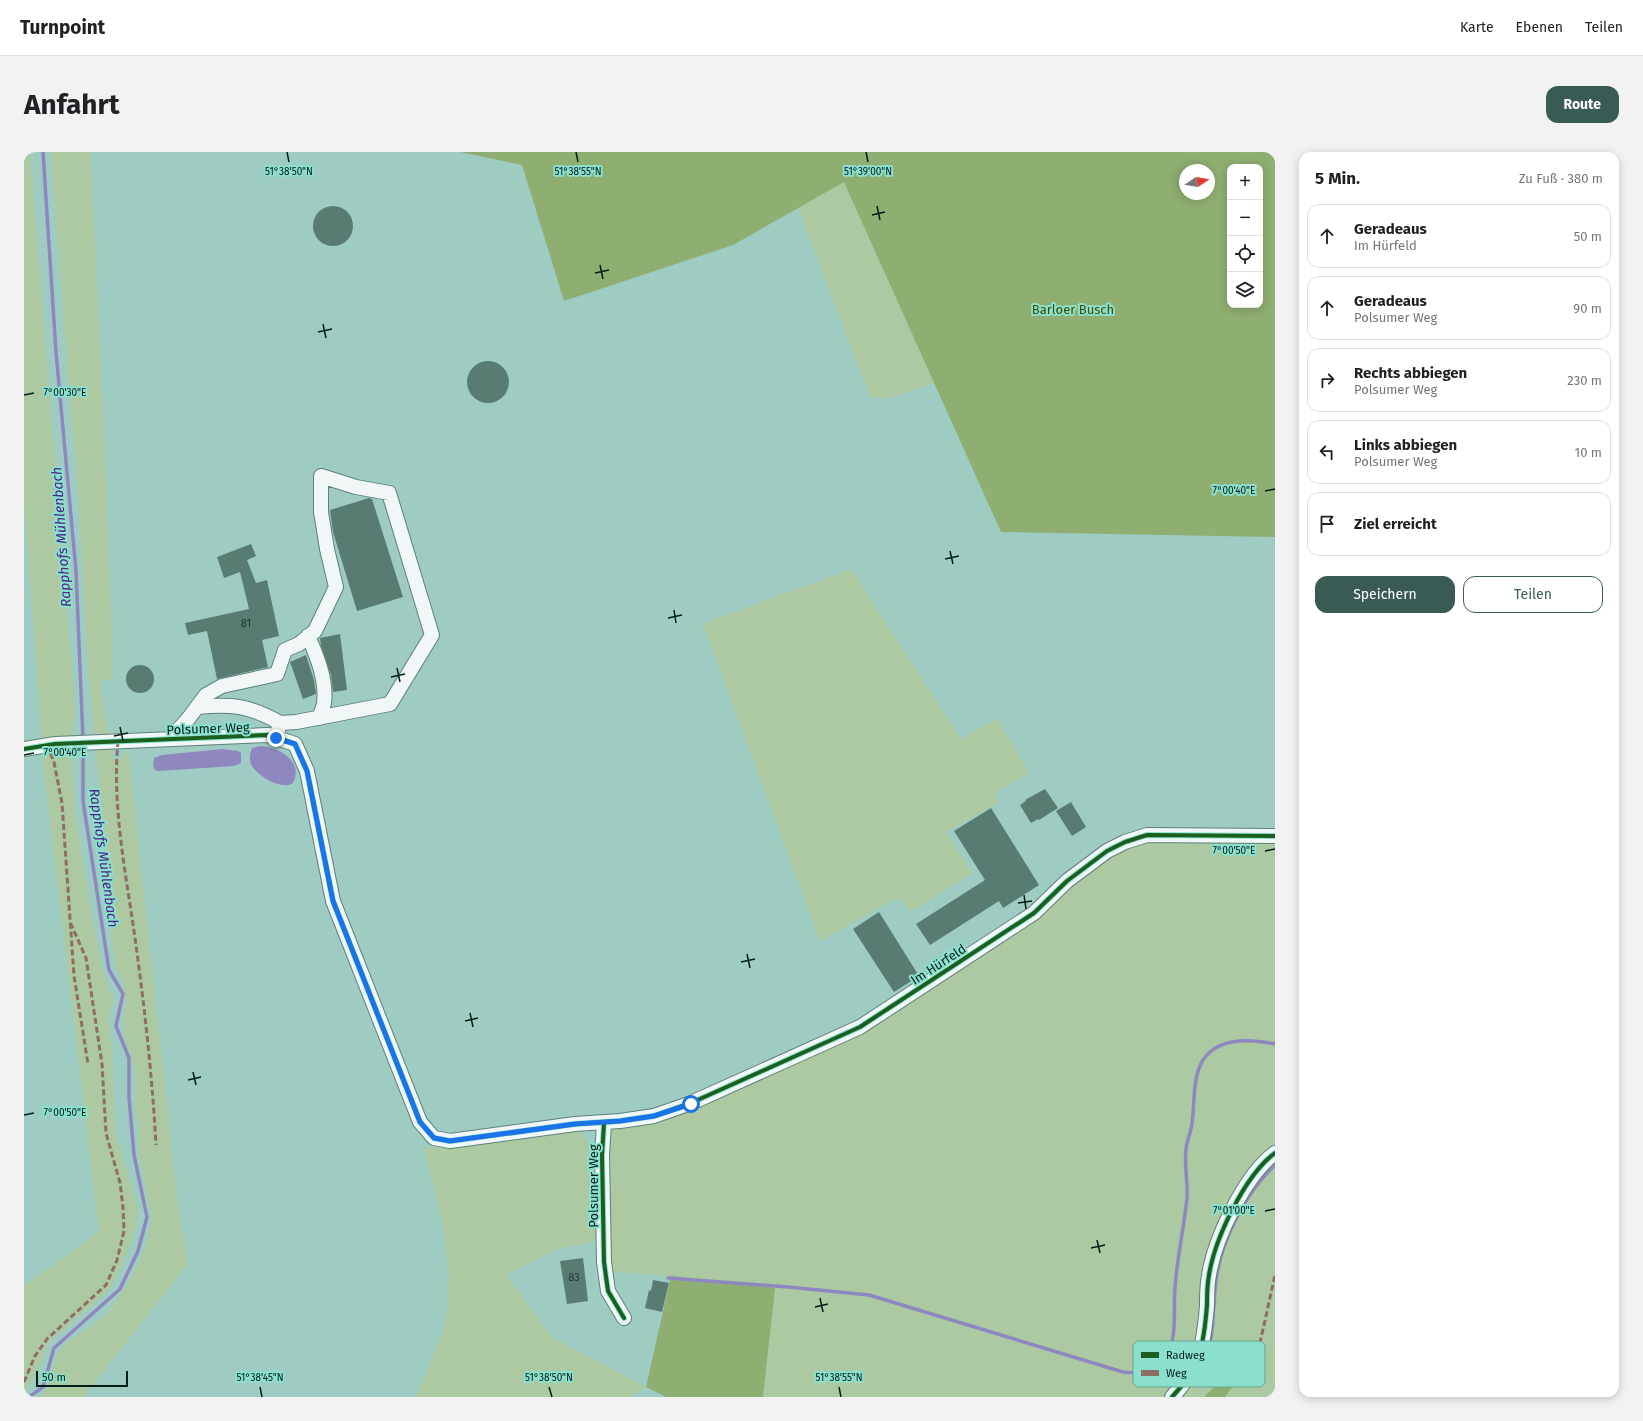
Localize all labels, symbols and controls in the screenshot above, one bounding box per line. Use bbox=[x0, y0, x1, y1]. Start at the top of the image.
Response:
text: Turnpoint bbox=[20, 16, 105, 39]
text: Karte bbox=[1460, 19, 1494, 36]
text: Ebenen bbox=[1516, 19, 1563, 36]
text: Teilen bbox=[1585, 19, 1623, 36]
button: Route bbox=[1546, 86, 1619, 123]
text: Anfahrt bbox=[24, 88, 120, 121]
north arrow bbox=[1179, 164, 1215, 200]
map controls bbox=[1227, 164, 1263, 308]
button: + bbox=[1227, 164, 1263, 200]
text: 51°38'50"N bbox=[265, 166, 313, 178]
text: 51°38'55"N bbox=[554, 166, 602, 178]
text: 51°39'00"N bbox=[844, 166, 892, 178]
text: 5 Min. bbox=[1315, 168, 1360, 189]
text: Zu Fuß · 380 m bbox=[1519, 171, 1603, 186]
button: − bbox=[1227, 200, 1263, 236]
text: Geradeaus bbox=[1354, 220, 1427, 238]
icon: ahead bbox=[1316, 225, 1338, 247]
text: 50 m bbox=[1574, 229, 1602, 244]
button: locate bbox=[1227, 236, 1263, 272]
text: Im Hürfeld bbox=[1354, 238, 1417, 253]
button: layers bbox=[1227, 272, 1263, 308]
text: Geradeaus bbox=[1354, 292, 1427, 310]
icon: ahead bbox=[1316, 297, 1338, 319]
text: 90 m bbox=[1573, 301, 1602, 316]
park label: Barloer Busch bbox=[1032, 302, 1114, 317]
text: Polsumer Weg bbox=[1354, 310, 1437, 325]
text: Rechts abbiegen bbox=[1354, 364, 1467, 382]
icon: right bbox=[1316, 369, 1338, 391]
text: 230 m bbox=[1567, 373, 1602, 388]
text: Polsumer Weg bbox=[1354, 382, 1437, 397]
text: 7°00'30"E bbox=[44, 387, 86, 399]
text: Links abbiegen bbox=[1354, 436, 1457, 454]
icon: left bbox=[1316, 441, 1338, 463]
text: 10 m bbox=[1575, 445, 1602, 460]
text: Polsumer Weg bbox=[1354, 454, 1437, 469]
water label: Rapphofs Mühlenbach bbox=[48, 466, 75, 608]
text: 7°00'40"E bbox=[1213, 485, 1255, 497]
icon: arrive bbox=[1316, 513, 1338, 535]
text: Ziel erreicht bbox=[1354, 515, 1437, 533]
button: Speichern bbox=[1315, 576, 1455, 613]
button: Teilen bbox=[1463, 576, 1603, 613]
house number: 81 bbox=[241, 617, 251, 630]
street label: Polsumer Weg bbox=[166, 720, 250, 737]
route end bbox=[267, 729, 285, 747]
text: 7°00'40"E bbox=[44, 747, 86, 759]
water label: Rapphofs Mühlenbach bbox=[85, 787, 122, 929]
text: 7°00'50"E bbox=[1213, 845, 1255, 857]
street label: Im Hürfeld bbox=[908, 941, 969, 988]
route start bbox=[682, 1095, 700, 1113]
text: 7°00'50"E bbox=[44, 1107, 86, 1119]
street label: Polsumer Weg bbox=[586, 1144, 601, 1228]
text: 7°01'00"E bbox=[1213, 1205, 1255, 1217]
house number: 83 bbox=[568, 1271, 580, 1284]
legend bbox=[1133, 1341, 1265, 1387]
text: Radweg bbox=[1166, 1349, 1205, 1362]
text: Weg bbox=[1166, 1367, 1187, 1380]
scale bar bbox=[36, 1369, 128, 1388]
text: 50 m bbox=[42, 1371, 66, 1384]
text: 51°38'45"N bbox=[237, 1372, 283, 1384]
text: 51°38'50"N bbox=[525, 1372, 573, 1384]
text: 51°38'55"N bbox=[815, 1372, 863, 1384]

